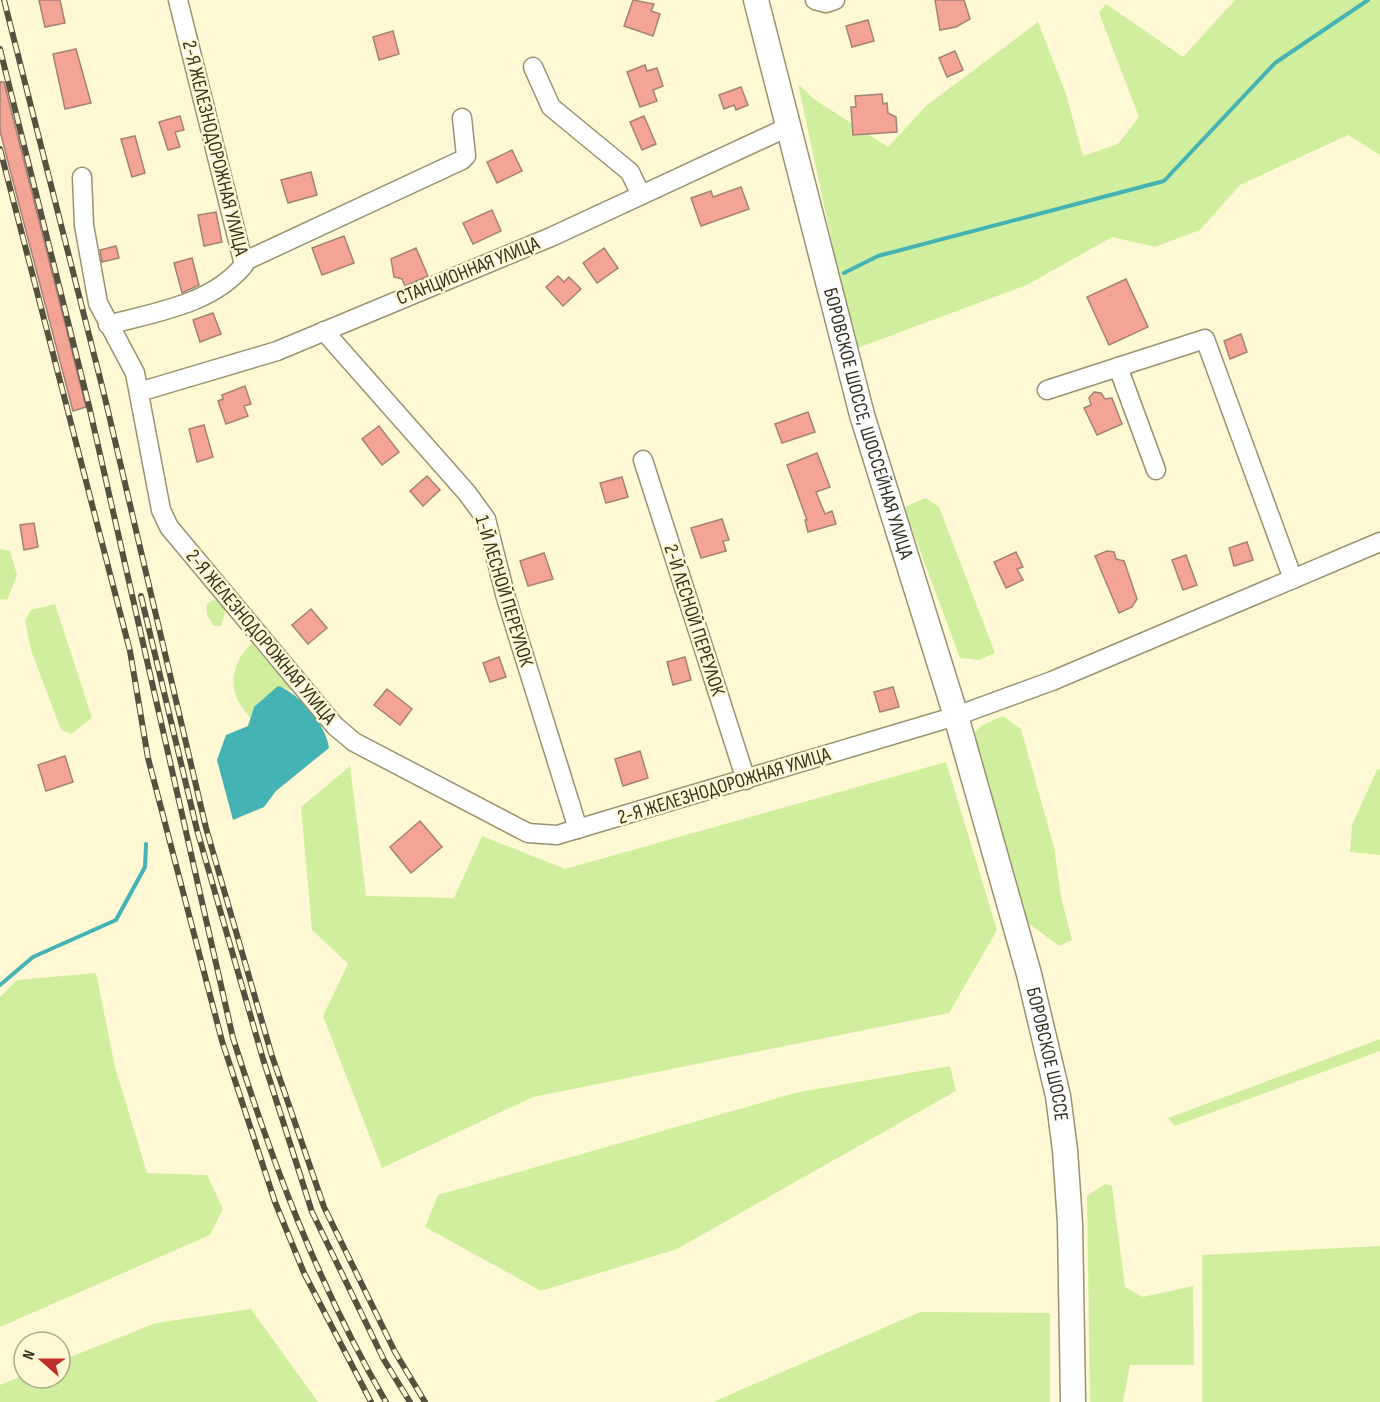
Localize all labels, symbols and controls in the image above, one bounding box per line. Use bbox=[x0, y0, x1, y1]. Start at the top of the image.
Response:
street label: 2-Я ЖЕЛЕЗНОДОРОЖНАЯ УЛИЦА bbox=[177, 38, 254, 259]
street label: СТАНЦИОННАЯ УЛИЦА bbox=[393, 231, 543, 311]
street label: БОРОВСКОЕ ШОССЕ, ШОССЕЙНАЯ УЛИЦА bbox=[818, 285, 918, 562]
street label: 1-Й ЛЕСНОЙ ПЕРЕУЛОК bbox=[470, 513, 538, 670]
street label: 2-Й ЛЕСНОЙ ПЕРЕУЛОК bbox=[658, 541, 730, 699]
street label: 2-Я ЖЕЛЕЗНОДОРОЖНАЯ УЛИЦА bbox=[181, 545, 342, 730]
street label: 2-Я ЖЕЛЕЗНОДОРОЖНАЯ УЛИЦА bbox=[615, 742, 834, 830]
street label: БОРОВСКОЕ ШОССЕ bbox=[1021, 985, 1073, 1122]
north arrow bbox=[12, 1330, 72, 1390]
text: N bbox=[19, 1348, 40, 1363]

